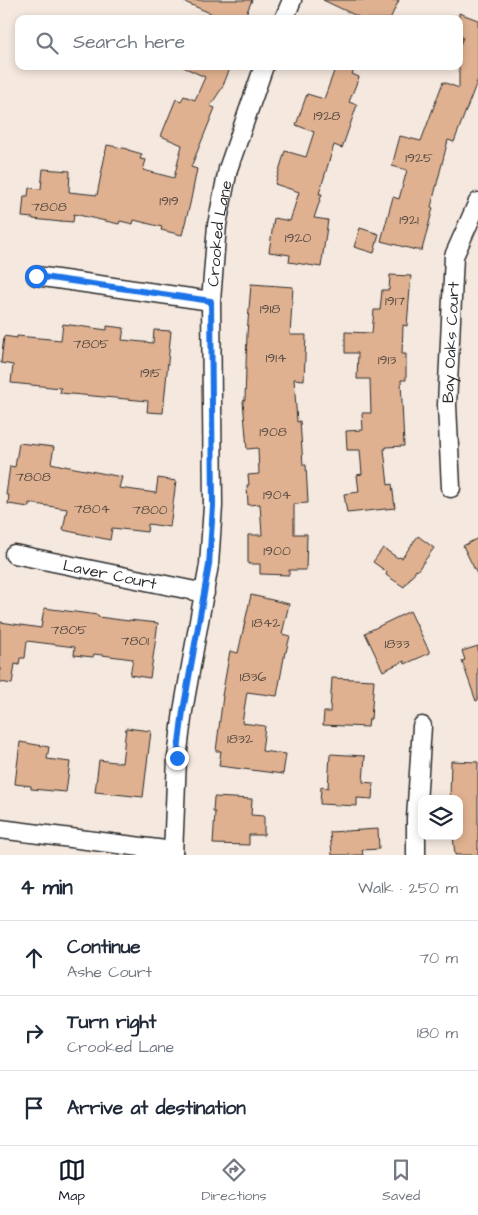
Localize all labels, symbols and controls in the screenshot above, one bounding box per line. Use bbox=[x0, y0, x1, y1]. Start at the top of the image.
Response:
search box bbox=[15, 15, 463, 70]
icon: search bbox=[33, 29, 61, 57]
text: Search here bbox=[73, 29, 185, 56]
house number: 1928 bbox=[314, 106, 340, 126]
house number: 1925 bbox=[405, 148, 433, 168]
street label: Crooked Lane bbox=[202, 178, 238, 287]
house number: 1919 bbox=[159, 191, 179, 211]
house number: 7808 bbox=[31, 197, 67, 217]
house number: 1921 bbox=[399, 210, 419, 230]
house number: 1920 bbox=[285, 228, 311, 248]
route start bbox=[25, 265, 48, 288]
street label: Bay Oaks Court bbox=[437, 280, 465, 403]
house number: 1917 bbox=[385, 291, 405, 311]
house number: 1918 bbox=[260, 299, 280, 319]
house number: 7805 bbox=[73, 334, 109, 354]
house number: 1914 bbox=[265, 348, 287, 368]
house number: 1913 bbox=[378, 350, 396, 370]
house number: 1915 bbox=[140, 363, 162, 383]
house number: 1908 bbox=[259, 422, 287, 442]
house number: 7808 bbox=[15, 467, 51, 487]
house number: 1904 bbox=[263, 485, 292, 505]
house number: 7804 bbox=[74, 499, 110, 519]
house number: 7800 bbox=[132, 500, 168, 520]
house number: 1900 bbox=[263, 541, 291, 561]
street label: Laver Court bbox=[61, 554, 159, 595]
house number: 1842 bbox=[252, 613, 280, 633]
house number: 7805 bbox=[51, 620, 87, 640]
house number: 7801 bbox=[121, 631, 149, 651]
house number: 1833 bbox=[384, 634, 410, 654]
house number: 1836 bbox=[240, 667, 267, 687]
house number: 1832 bbox=[227, 729, 253, 749]
route end bbox=[166, 747, 189, 770]
map controls bbox=[418, 795, 463, 840]
button: layers bbox=[418, 795, 463, 840]
text: 4 min bbox=[20, 873, 73, 902]
text: Walk · 250 m bbox=[358, 877, 458, 899]
text: Continue bbox=[67, 934, 141, 961]
icon: ahead bbox=[20, 944, 48, 972]
text: 70 m bbox=[419, 947, 458, 969]
text: Ashe Court bbox=[67, 961, 152, 983]
text: Turn right bbox=[67, 1009, 156, 1036]
icon: right bbox=[20, 1019, 48, 1047]
text: 180 m bbox=[417, 1022, 458, 1044]
text: Crooked Lane bbox=[67, 1036, 174, 1058]
icon: arrive bbox=[20, 1094, 48, 1122]
text: Arrive at destination bbox=[67, 1095, 246, 1122]
tab: Map bbox=[58, 1156, 86, 1206]
tab: Directions bbox=[201, 1156, 266, 1206]
tab: Saved bbox=[382, 1156, 420, 1206]

